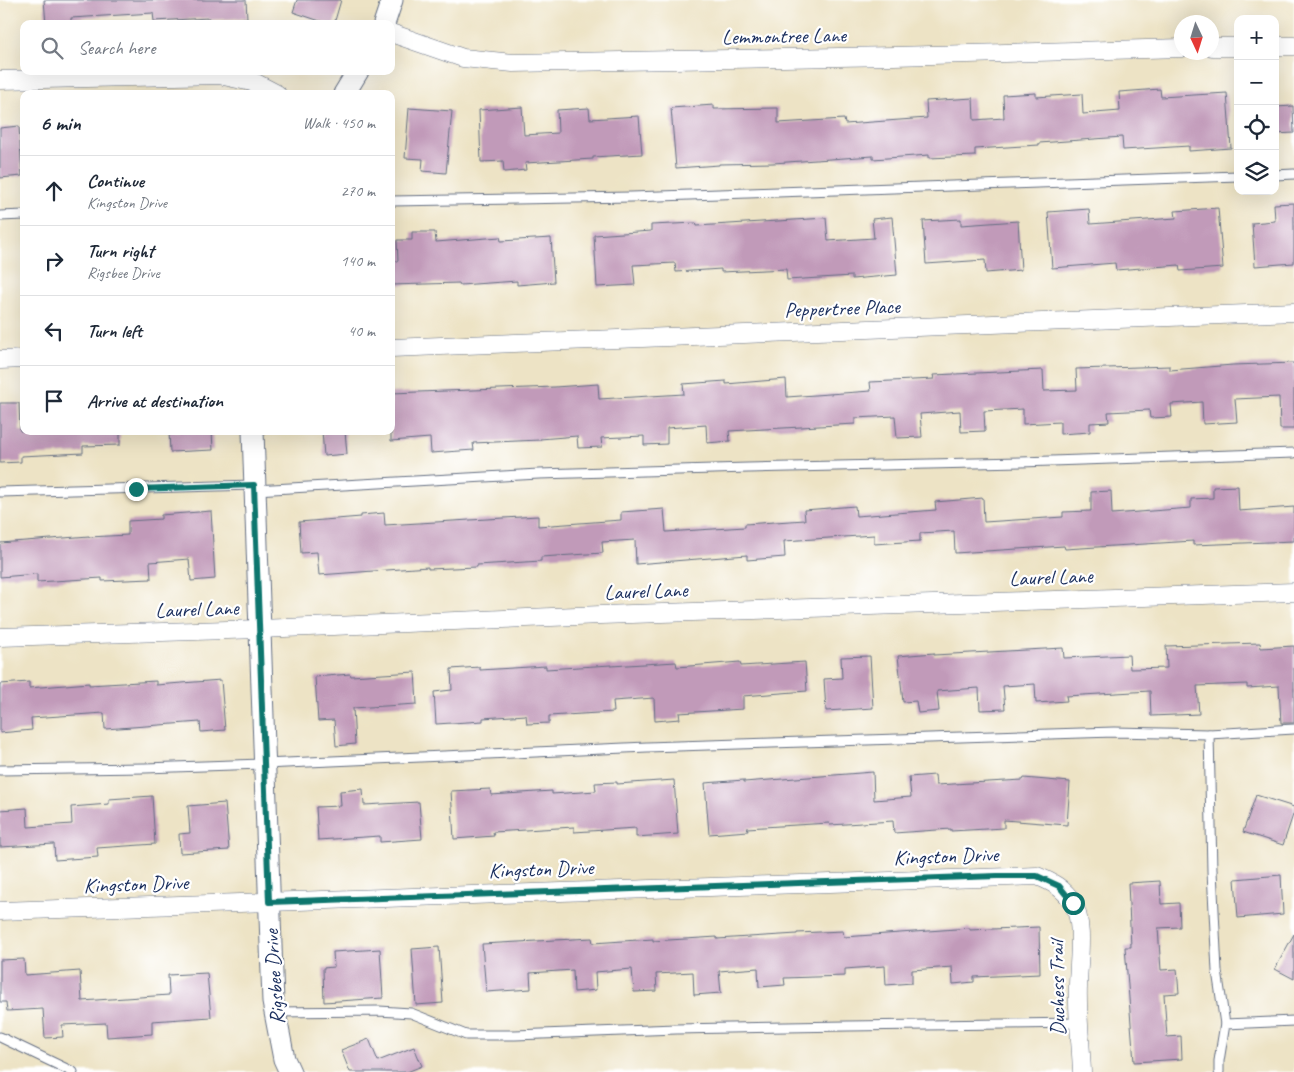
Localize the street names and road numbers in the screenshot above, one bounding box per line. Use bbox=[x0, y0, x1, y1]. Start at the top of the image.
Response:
street label: Lemmontree Lane bbox=[722, 22, 847, 50]
street label: Peppertree Place bbox=[784, 293, 901, 323]
street label: Laurel Lane bbox=[1009, 563, 1094, 591]
street label: Laurel Lane bbox=[604, 577, 689, 605]
street label: Laurel Lane bbox=[155, 595, 240, 623]
street label: Kingston Drive bbox=[893, 841, 1001, 871]
street label: Kingston Drive bbox=[488, 854, 596, 884]
street label: Kingston Drive bbox=[83, 869, 191, 899]
street label: Rigsbee Drive bbox=[258, 927, 290, 1025]
street label: Duchess Trail bbox=[1043, 937, 1071, 1036]

